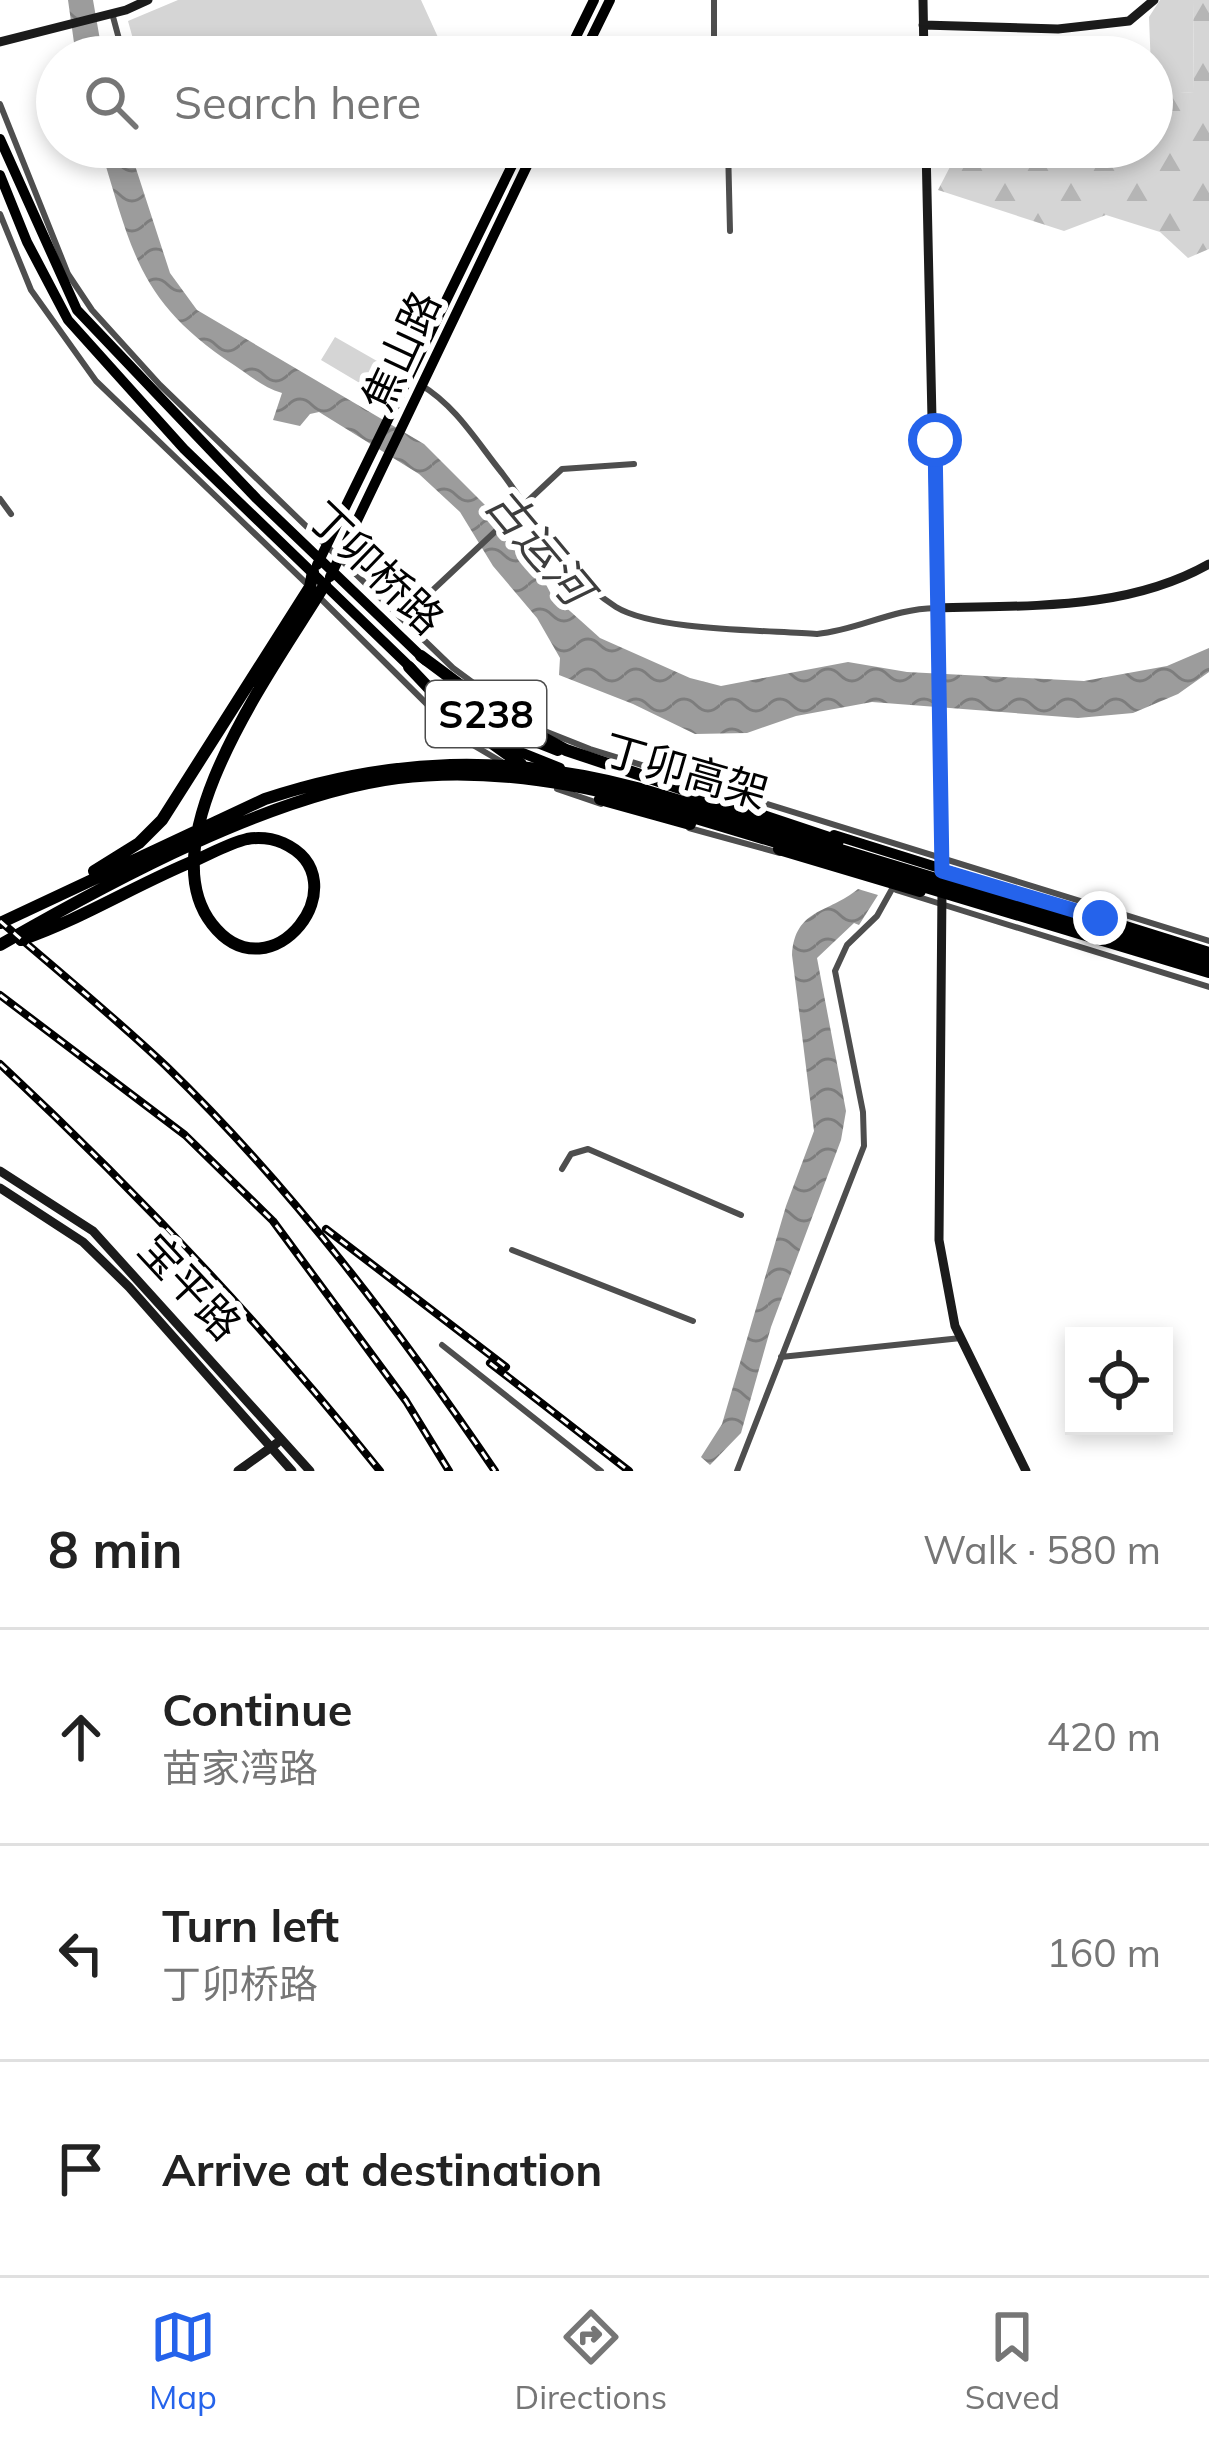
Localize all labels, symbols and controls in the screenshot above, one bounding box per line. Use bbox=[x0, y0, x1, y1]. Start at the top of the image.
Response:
search box bbox=[36, 36, 1173, 168]
icon: search bbox=[78, 69, 144, 135]
text: Search here bbox=[174, 74, 421, 130]
street label: 焦山路 bbox=[350, 282, 451, 419]
route start bbox=[908, 413, 962, 467]
water label: 古运河 bbox=[475, 476, 610, 621]
street label: 丁卯桥路 bbox=[298, 490, 455, 645]
road number: S238 bbox=[426, 681, 546, 747]
street label: 丁卯高架 bbox=[598, 722, 774, 819]
route end bbox=[1073, 891, 1127, 945]
street label: 宝平路 bbox=[128, 1223, 253, 1351]
map controls bbox=[1065, 1327, 1173, 1435]
button: locate bbox=[1065, 1327, 1173, 1435]
text: 8 min bbox=[48, 1517, 183, 1581]
text: Walk · 580 m bbox=[923, 1525, 1161, 1574]
text: Continue bbox=[162, 1681, 352, 1737]
icon: ahead bbox=[48, 1704, 114, 1770]
text: 420 m bbox=[1046, 1712, 1161, 1761]
text: 苗家湾路 bbox=[162, 1743, 318, 1792]
text: Turn left bbox=[162, 1897, 339, 1953]
icon: left bbox=[48, 1920, 114, 1986]
text: 160 m bbox=[1046, 1928, 1161, 1977]
text: 丁卯桥路 bbox=[162, 1959, 318, 2008]
icon: arrive bbox=[48, 2136, 114, 2202]
text: Arrive at destination bbox=[162, 2141, 602, 2197]
tab: Map bbox=[149, 2304, 217, 2417]
tab: Directions bbox=[515, 2304, 667, 2417]
tab: Saved bbox=[965, 2304, 1060, 2417]

